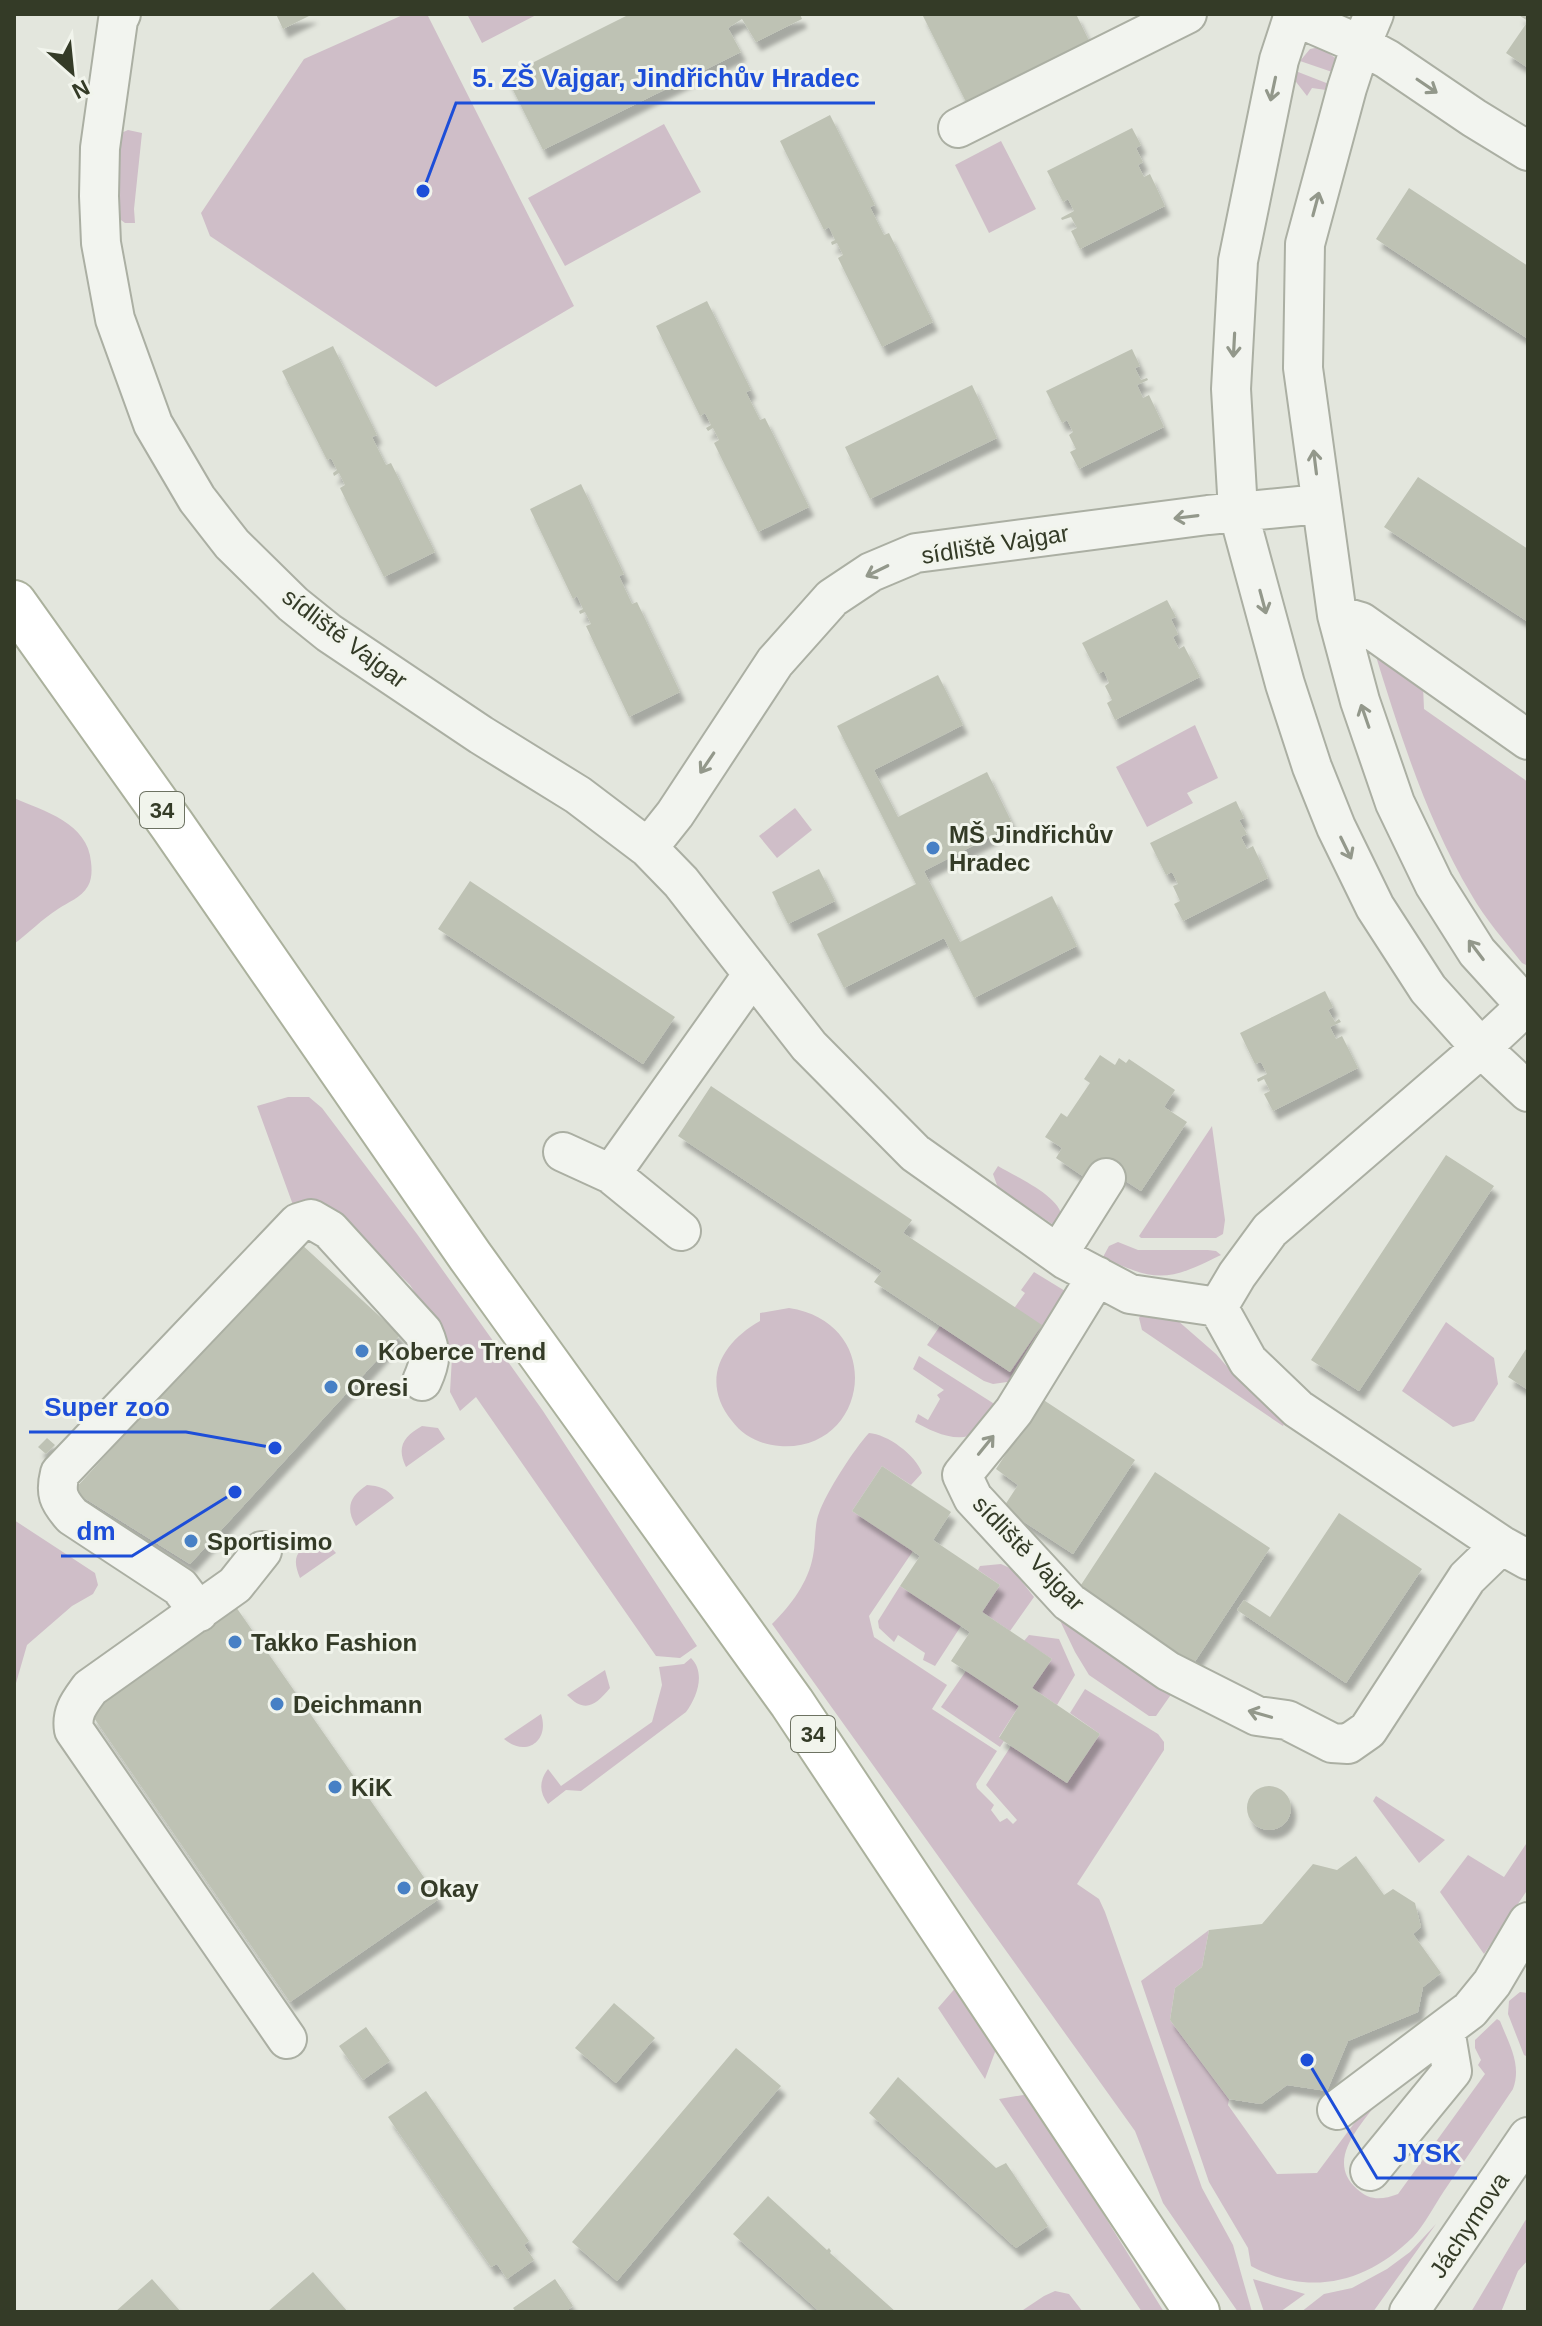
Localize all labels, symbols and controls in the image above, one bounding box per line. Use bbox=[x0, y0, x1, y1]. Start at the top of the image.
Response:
north arrow bbox=[32, 32, 112, 112]
callout: 5. ZŠ Vajgar, Jindřichův Hradec bbox=[456, 53, 875, 103]
text: 5. ZŠ Vajgar, Jindřichův Hradec bbox=[472, 63, 860, 93]
text: N bbox=[68, 75, 94, 104]
one-way arrow bbox=[1265, 76, 1280, 101]
one-way arrow bbox=[1415, 78, 1437, 94]
one-way arrow bbox=[1309, 191, 1324, 217]
one-way arrow bbox=[1226, 331, 1241, 358]
one-way arrow bbox=[1307, 449, 1322, 476]
one-way arrow bbox=[1174, 510, 1200, 525]
street label: sídliště Vajgar bbox=[919, 519, 1071, 569]
one-way arrow bbox=[865, 564, 889, 579]
street label: sídliště Vajgar bbox=[277, 582, 413, 694]
one-way arrow bbox=[1256, 588, 1271, 614]
one-way arrow bbox=[1357, 704, 1372, 729]
one-way arrow bbox=[699, 752, 715, 774]
road number: 34 bbox=[140, 792, 184, 828]
place label: MŠ Jindřichův Hradec bbox=[949, 821, 1114, 876]
one-way arrow bbox=[1339, 835, 1354, 859]
marker: MŠ Jindřichův Hradec bbox=[924, 839, 942, 857]
one-way arrow bbox=[1468, 940, 1485, 961]
place label: Koberce Trend bbox=[378, 1338, 546, 1365]
marker: Koberce Trend bbox=[353, 1342, 371, 1360]
place label: Oresi bbox=[347, 1374, 408, 1401]
marker: Oresi bbox=[322, 1378, 340, 1396]
callout: Super zoo bbox=[29, 1382, 186, 1432]
text: Super zoo bbox=[44, 1392, 170, 1422]
one-way arrow bbox=[977, 1435, 995, 1456]
street label: sídliště Vajgar bbox=[968, 1490, 1090, 1616]
callout: dm bbox=[61, 1506, 132, 1556]
text: dm bbox=[77, 1516, 116, 1546]
place label: Sportisimo bbox=[207, 1528, 332, 1555]
marker: Sportisimo bbox=[182, 1532, 200, 1550]
place label: Takko Fashion bbox=[251, 1629, 417, 1656]
marker: Takko Fashion bbox=[226, 1633, 244, 1651]
place label: Deichmann bbox=[293, 1691, 422, 1718]
marker: Deichmann bbox=[268, 1695, 286, 1713]
one-way arrow bbox=[1248, 1706, 1273, 1721]
road number: 34 bbox=[791, 1716, 835, 1752]
place label: KiK bbox=[351, 1774, 393, 1801]
marker: KiK bbox=[326, 1778, 344, 1796]
place label: Okay bbox=[420, 1875, 479, 1902]
marker: Okay bbox=[395, 1879, 413, 1897]
callout: JYSK bbox=[1377, 2128, 1477, 2178]
text: JYSK bbox=[1393, 2138, 1461, 2168]
street label: Jáchymova bbox=[1424, 2167, 1514, 2283]

